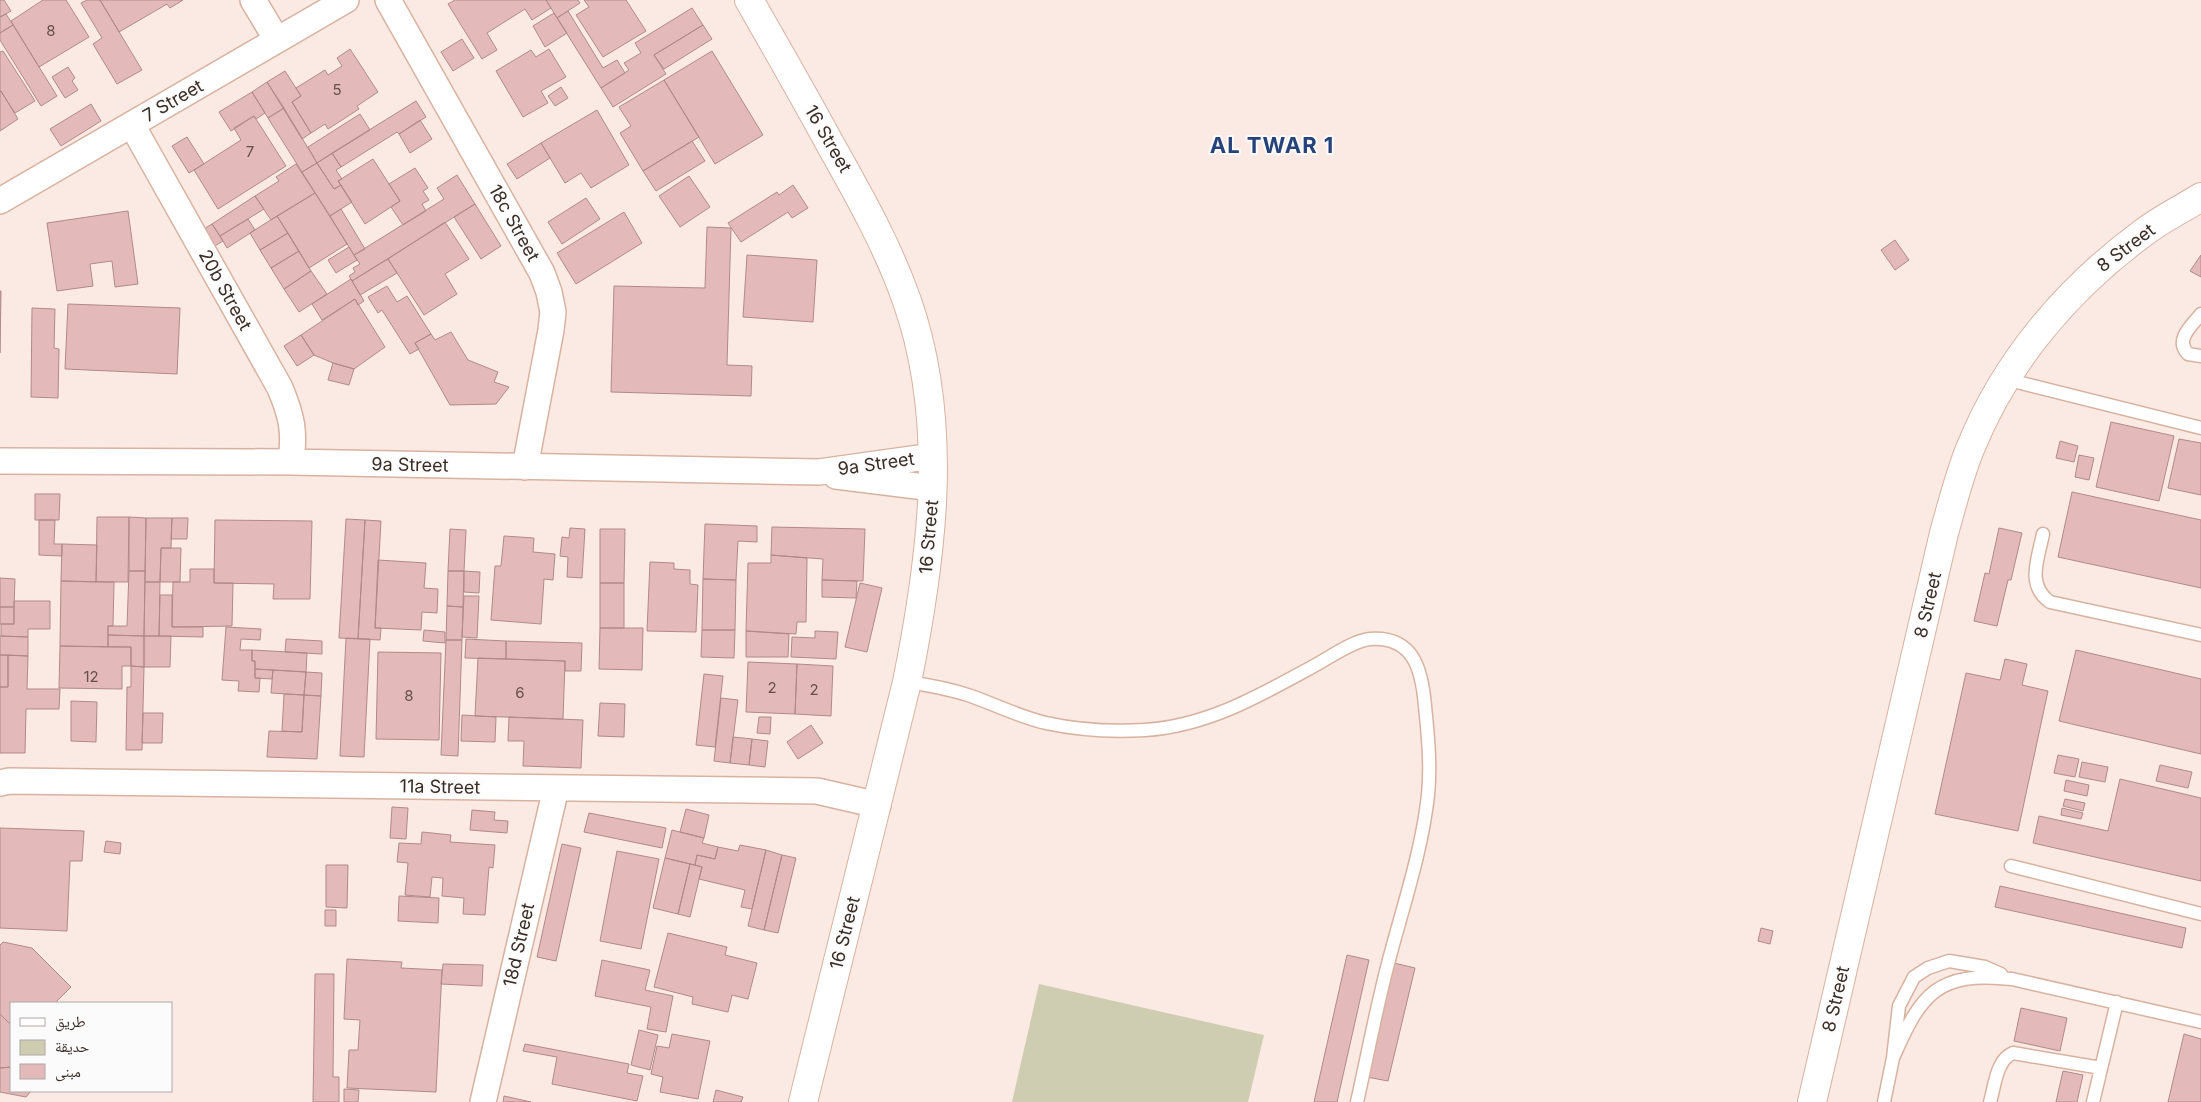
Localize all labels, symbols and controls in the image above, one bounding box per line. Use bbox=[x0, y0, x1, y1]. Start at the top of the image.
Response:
house number: 8 bbox=[46, 21, 56, 40]
street label: 7 Street bbox=[139, 75, 207, 126]
house number: 5 bbox=[332, 80, 342, 99]
street label: 16 Street bbox=[801, 101, 856, 176]
district label: AL TWAR 1 bbox=[1210, 132, 1334, 158]
house number: 7 bbox=[246, 142, 254, 161]
street label: 18c Street bbox=[485, 181, 544, 265]
street label: 8 Street bbox=[2093, 219, 2159, 276]
street label: 20b Street bbox=[195, 246, 256, 334]
street label: 9a Street bbox=[836, 448, 916, 479]
street label: 9a Street bbox=[371, 453, 449, 476]
street label: 16 Street bbox=[915, 499, 942, 575]
street label: 8 Street bbox=[1910, 570, 1945, 640]
house number: 12 bbox=[83, 667, 99, 686]
house number: 2 bbox=[767, 678, 777, 697]
house number: 2 bbox=[809, 680, 819, 699]
house number: 6 bbox=[515, 683, 525, 702]
house number: 8 bbox=[404, 686, 414, 705]
street label: 11a Street bbox=[400, 775, 481, 798]
street label: 16 Street bbox=[825, 894, 864, 971]
street label: 18d Street bbox=[499, 901, 538, 989]
street label: 8 Street bbox=[1818, 964, 1853, 1034]
legend bbox=[10, 1002, 172, 1092]
text: طريق bbox=[55, 1012, 86, 1032]
text: حديقة bbox=[55, 1037, 90, 1056]
text: مبنى bbox=[55, 1062, 81, 1082]

